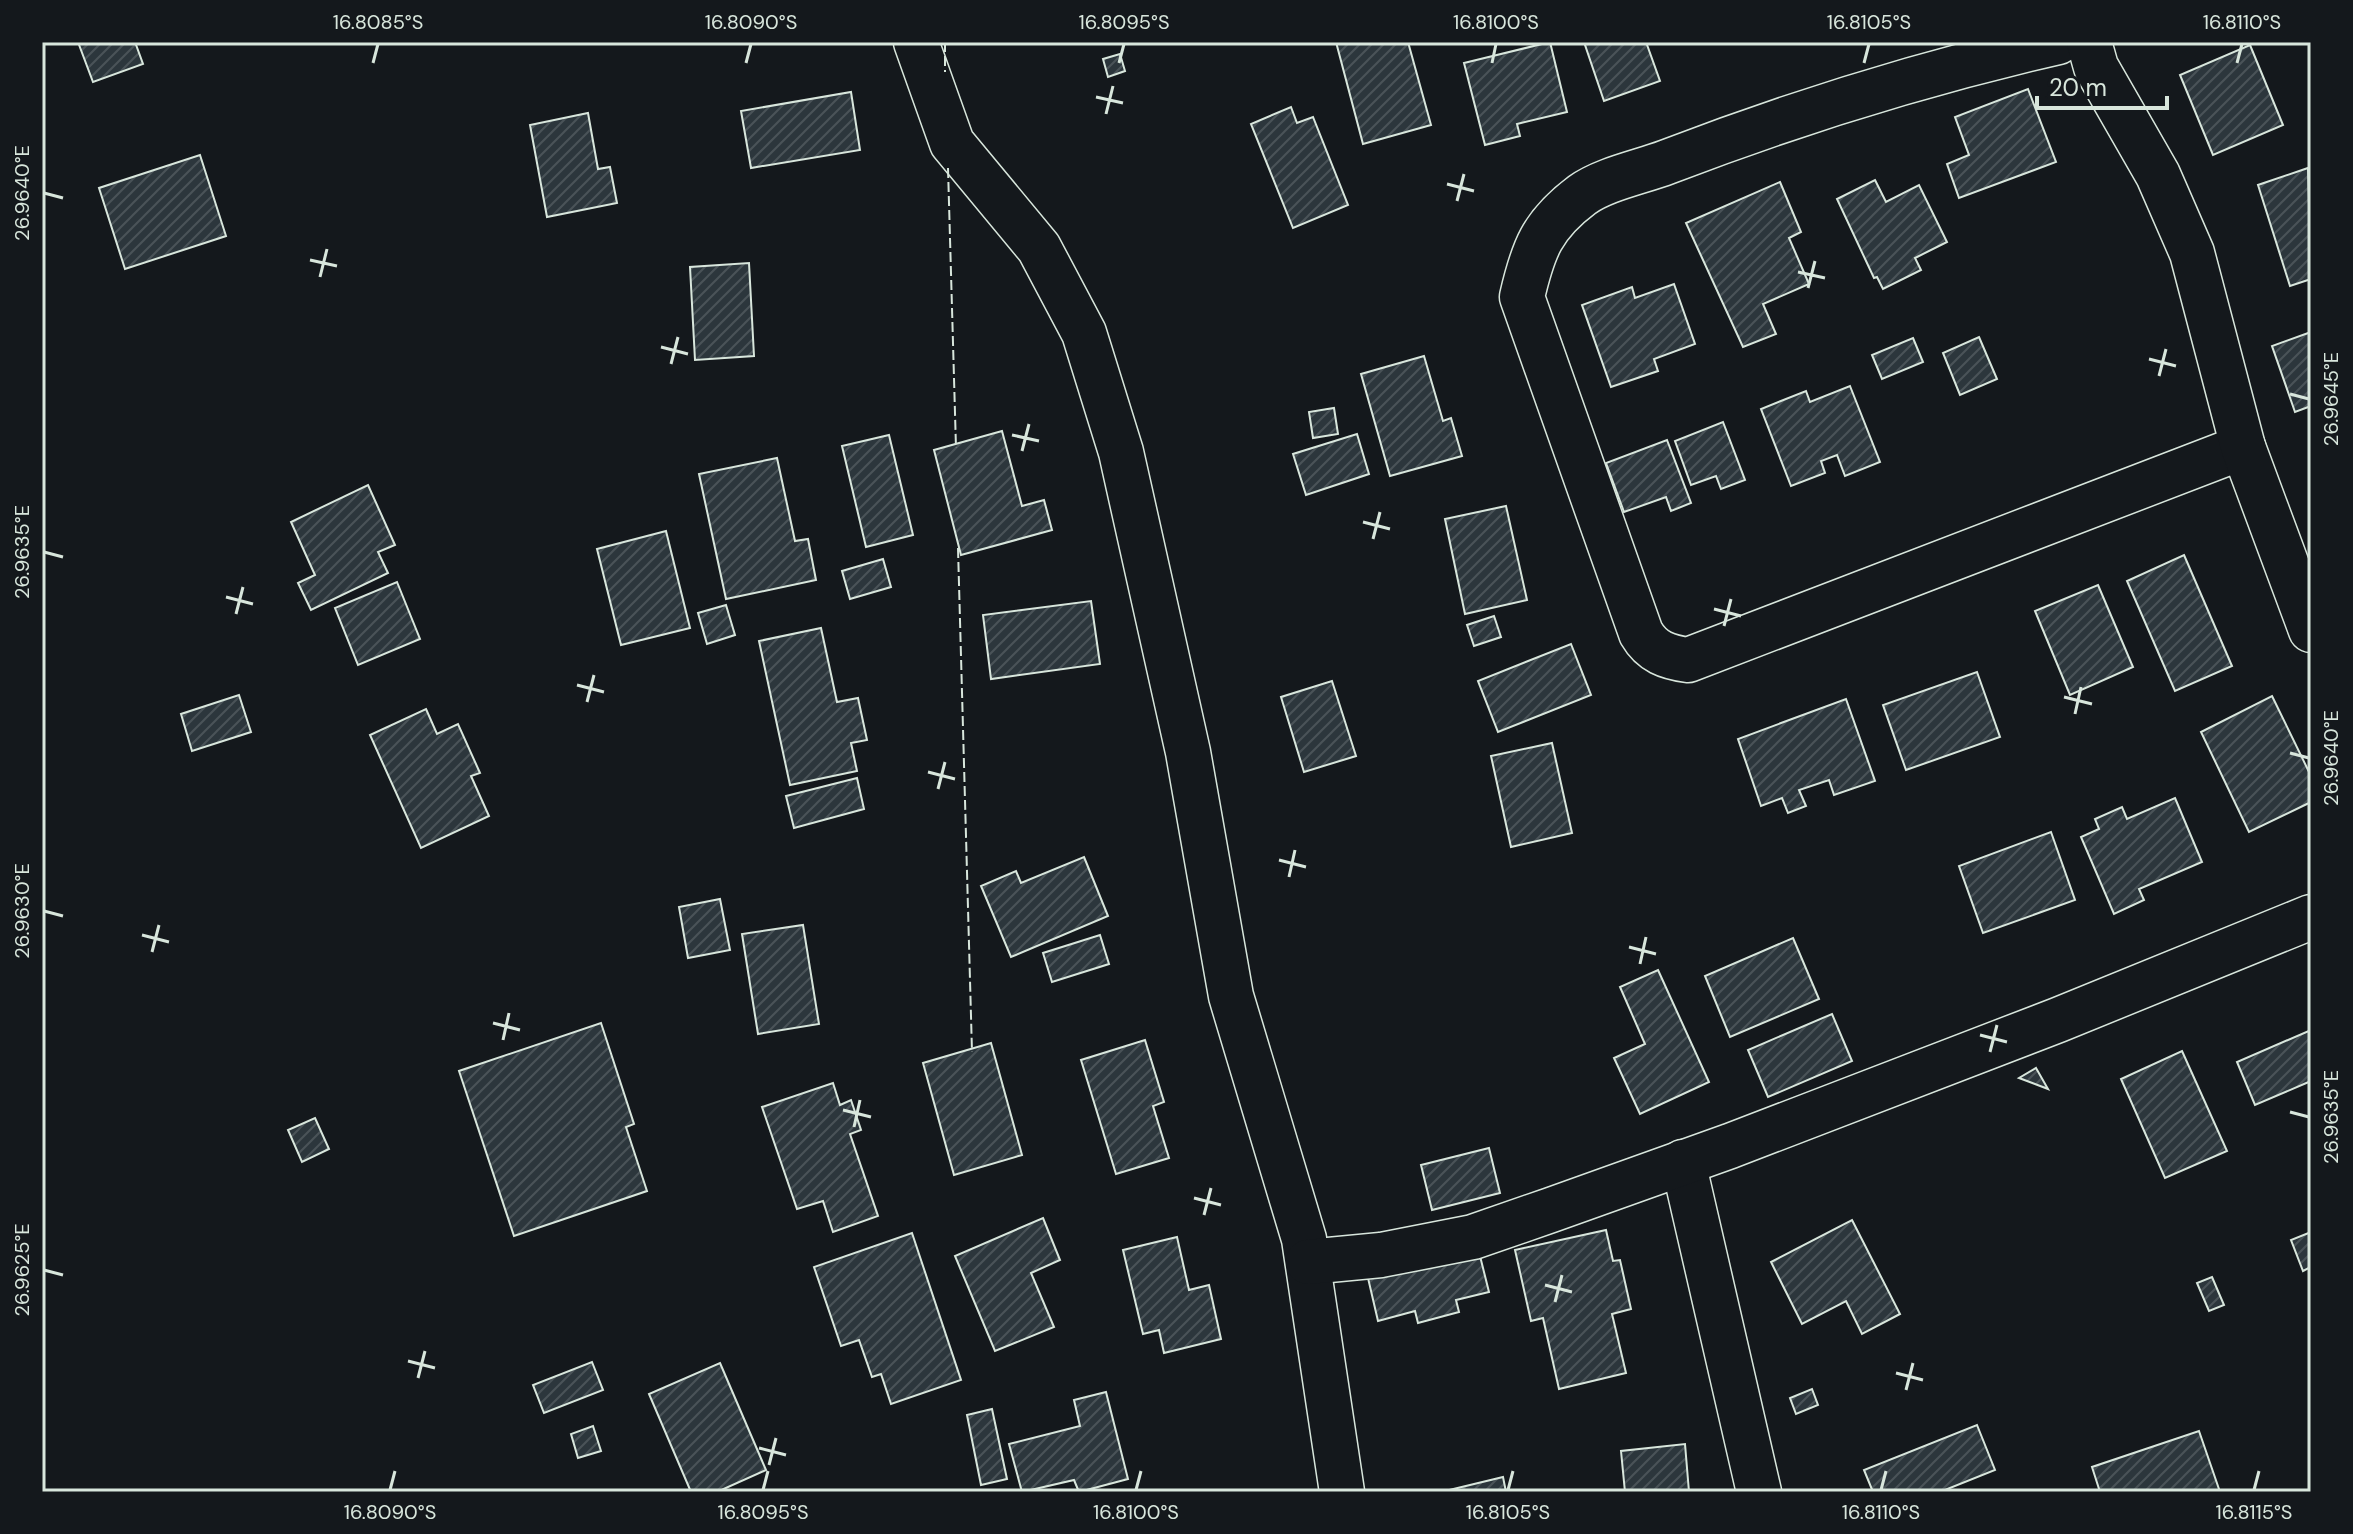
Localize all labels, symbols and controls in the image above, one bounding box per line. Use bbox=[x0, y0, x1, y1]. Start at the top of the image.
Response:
text: 16.8085°S bbox=[333, 9, 423, 35]
text: 16.8090°S bbox=[705, 9, 797, 35]
text: 16.8095°S bbox=[1078, 9, 1170, 35]
text: 16.8100°S bbox=[1453, 9, 1539, 35]
text: 16.8105°S bbox=[1827, 9, 1911, 35]
text: 16.8110°S bbox=[2203, 9, 2281, 35]
scale bar bbox=[2037, 60, 2167, 110]
text: 20 m bbox=[2049, 72, 2107, 103]
text: 26.9640°E bbox=[9, 145, 35, 241]
text: 26.9645°E bbox=[2318, 352, 2344, 446]
text: 26.9635°E bbox=[9, 505, 35, 599]
text: 26.9640°E bbox=[2318, 710, 2344, 806]
text: 26.9630°E bbox=[9, 863, 35, 959]
text: 26.9635°E bbox=[2318, 1070, 2344, 1164]
text: 26.9625°E bbox=[9, 1223, 35, 1317]
text: 16.8090°S bbox=[344, 1499, 436, 1525]
text: 16.8095°S bbox=[717, 1499, 809, 1525]
text: 16.8100°S bbox=[1093, 1499, 1179, 1525]
text: 16.8105°S bbox=[1466, 1499, 1550, 1525]
text: 16.8110°S bbox=[1842, 1499, 1920, 1525]
text: 16.8115°S bbox=[2216, 1499, 2292, 1525]

